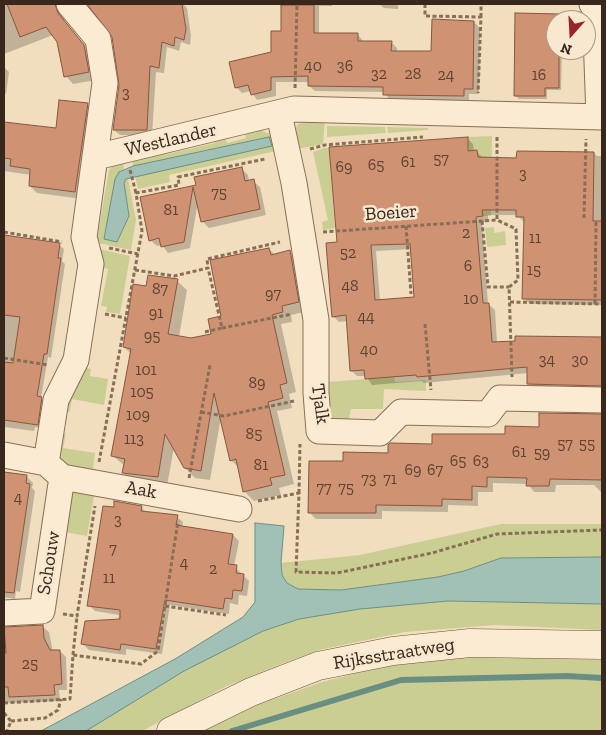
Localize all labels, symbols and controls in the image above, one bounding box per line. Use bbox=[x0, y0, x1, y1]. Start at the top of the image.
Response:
north arrow bbox=[546, 10, 596, 60]
text: N bbox=[558, 39, 574, 58]
house number: 40 bbox=[304, 56, 322, 76]
house number: 36 bbox=[337, 56, 353, 76]
house number: 32 bbox=[371, 64, 387, 84]
house number: 28 bbox=[405, 64, 421, 84]
house number: 24 bbox=[438, 65, 454, 85]
house number: 16 bbox=[532, 65, 546, 85]
house number: 3 bbox=[122, 83, 130, 103]
street label: Westlander bbox=[123, 118, 219, 162]
house number: 57 bbox=[433, 149, 449, 169]
house number: 61 bbox=[401, 152, 415, 172]
house number: 65 bbox=[368, 155, 384, 175]
house number: 69 bbox=[336, 157, 352, 177]
house number: 3 bbox=[519, 164, 527, 184]
house number: 75 bbox=[211, 183, 227, 203]
house number: 81 bbox=[164, 200, 178, 220]
street label: Boeier bbox=[364, 200, 418, 226]
house number: 2 bbox=[462, 223, 470, 243]
house number: 11 bbox=[529, 228, 541, 248]
house number: 52 bbox=[340, 243, 356, 263]
house number: 6 bbox=[464, 256, 472, 276]
house number: 15 bbox=[527, 260, 541, 280]
house number: 48 bbox=[341, 276, 359, 296]
house number: 87 bbox=[152, 279, 168, 299]
house number: 97 bbox=[265, 284, 281, 304]
house number: 10 bbox=[463, 289, 479, 309]
house number: 91 bbox=[149, 303, 163, 323]
house number: 44 bbox=[357, 307, 375, 327]
house number: 95 bbox=[144, 326, 160, 346]
house number: 40 bbox=[360, 340, 378, 360]
house number: 34 bbox=[539, 350, 555, 370]
house number: 30 bbox=[571, 350, 589, 370]
house number: 101 bbox=[135, 360, 157, 380]
house number: 89 bbox=[248, 373, 266, 393]
house number: 105 bbox=[130, 382, 154, 402]
street label: Tjalk bbox=[306, 382, 334, 426]
house number: 109 bbox=[126, 405, 150, 425]
house number: 85 bbox=[246, 424, 262, 444]
house number: 113 bbox=[124, 429, 144, 449]
house number: 57 bbox=[557, 434, 573, 454]
house number: 55 bbox=[579, 434, 595, 454]
house number: 61 bbox=[512, 442, 526, 462]
house number: 59 bbox=[534, 443, 550, 463]
house number: 65 bbox=[450, 451, 466, 471]
house number: 63 bbox=[473, 451, 489, 471]
house number: 81 bbox=[254, 455, 268, 475]
house number: 69 bbox=[405, 460, 421, 480]
house number: 67 bbox=[427, 460, 443, 480]
house number: 73 bbox=[361, 469, 377, 489]
house number: 71 bbox=[383, 469, 397, 489]
street label: Aak bbox=[124, 476, 158, 504]
house number: 77 bbox=[316, 478, 332, 498]
house number: 75 bbox=[338, 478, 354, 498]
house number: 4 bbox=[14, 488, 22, 508]
house number: 3 bbox=[114, 510, 122, 530]
street label: Schouw bbox=[33, 529, 65, 597]
house number: 7 bbox=[109, 539, 117, 559]
house number: 4 bbox=[180, 553, 188, 573]
house number: 2 bbox=[209, 559, 217, 579]
house number: 11 bbox=[103, 568, 115, 588]
street label: Rijksstraatweg bbox=[332, 633, 456, 675]
house number: 25 bbox=[22, 654, 38, 674]

